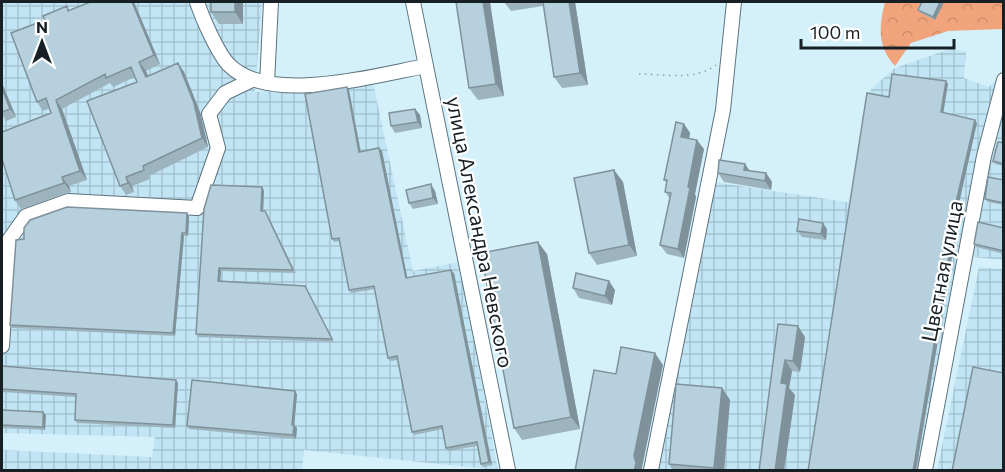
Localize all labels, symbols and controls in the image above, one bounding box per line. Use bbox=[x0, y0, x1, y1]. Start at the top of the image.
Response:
north arrow bbox=[12, 12, 72, 72]
scale bar bbox=[801, 12, 954, 50]
text: N bbox=[36, 17, 48, 36]
text: 100 m bbox=[810, 21, 860, 43]
street label: улица Александра Невского bbox=[442, 94, 520, 370]
street label: Цветная улица bbox=[915, 198, 967, 344]

